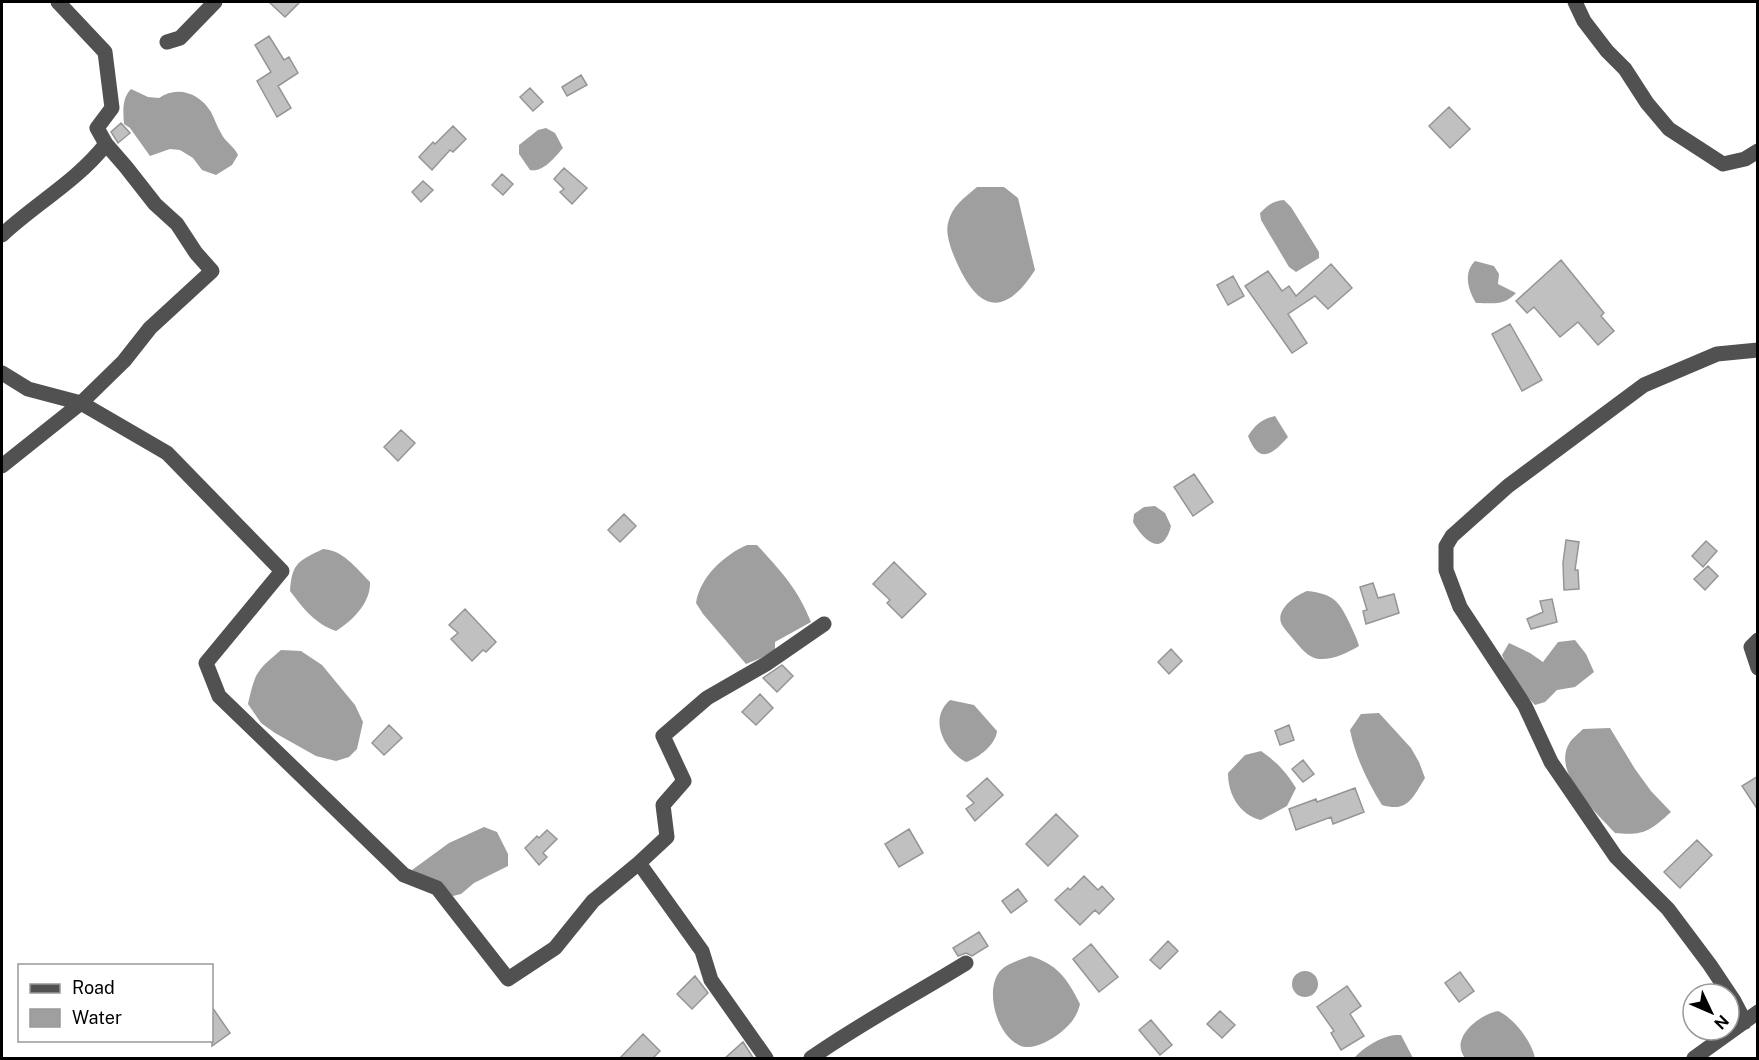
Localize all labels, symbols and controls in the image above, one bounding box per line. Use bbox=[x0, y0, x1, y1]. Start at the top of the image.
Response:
legend bbox=[18, 964, 213, 1042]
text: Road bbox=[72, 977, 115, 998]
north arrow bbox=[1681, 982, 1741, 1042]
text: Water bbox=[72, 1007, 122, 1028]
text: N bbox=[1710, 1011, 1733, 1033]

